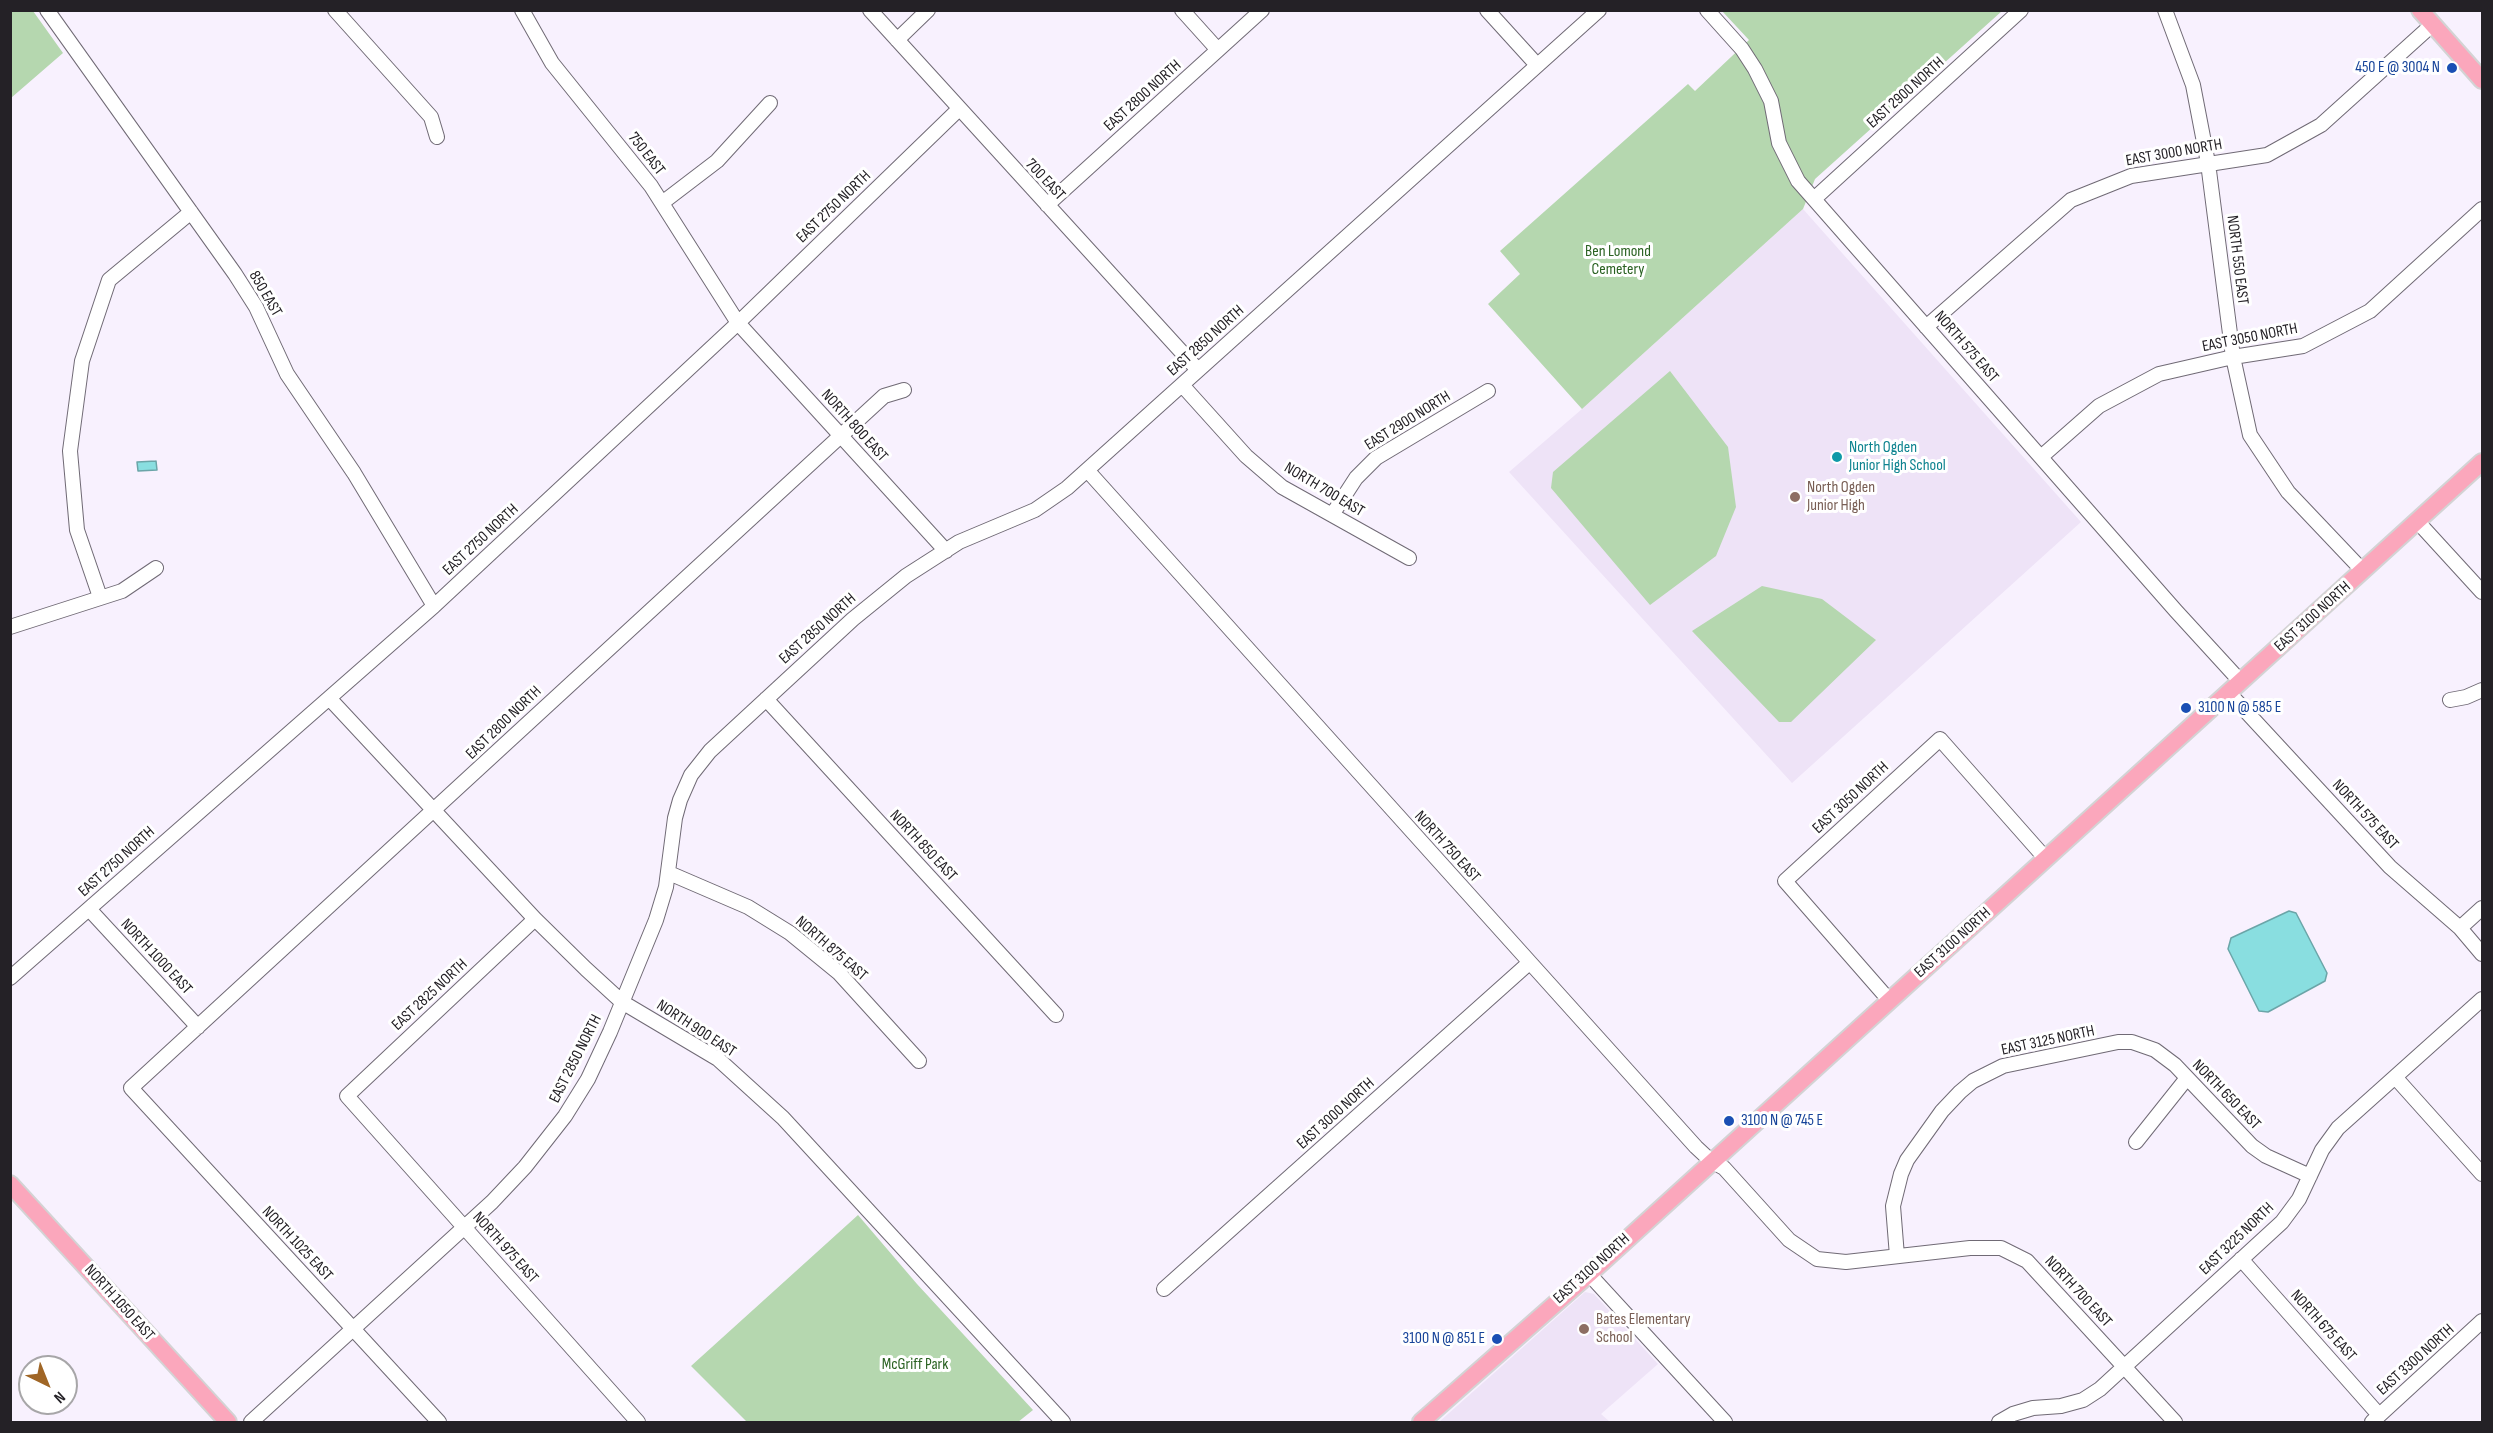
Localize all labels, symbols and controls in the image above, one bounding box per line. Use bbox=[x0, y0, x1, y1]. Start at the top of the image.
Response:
street label: EAST 2900 NORTH bbox=[1863, 53, 1949, 133]
street label: EAST 2800 NORTH bbox=[1100, 56, 1186, 136]
place label: 450 E @ 3004 N bbox=[2355, 58, 2440, 78]
marker: 450 E @ 3004 N bbox=[2445, 61, 2459, 75]
street label: 750 EAST bbox=[623, 129, 669, 179]
street label: EAST 3000 NORTH bbox=[2124, 135, 2224, 171]
street label: 700 EAST bbox=[1021, 155, 1069, 205]
street label: EAST 2750 NORTH bbox=[793, 167, 875, 247]
street label: NORTH 550 EAST bbox=[2222, 214, 2252, 306]
park label: Ben Lomond Cemetery bbox=[1585, 242, 1651, 280]
street label: 850 EAST bbox=[244, 268, 286, 320]
street label: EAST 2850 NORTH bbox=[1164, 302, 1248, 380]
street label: NORTH 575 EAST bbox=[1930, 307, 2002, 387]
street label: EAST 3050 NORTH bbox=[2201, 319, 2299, 357]
street label: NORTH 800 EAST bbox=[817, 386, 891, 466]
street label: EAST 2900 NORTH bbox=[1362, 387, 1454, 455]
place label: North Ogden Junior High School bbox=[1849, 438, 1946, 476]
marker: North Ogden Junior High School bbox=[1830, 450, 1844, 464]
street label: NORTH 700 EAST bbox=[1280, 459, 1368, 521]
place label: North Ogden Junior High bbox=[1807, 478, 1875, 516]
marker: North Ogden Junior High bbox=[1788, 490, 1802, 504]
street label: EAST 2750 NORTH bbox=[439, 500, 523, 580]
street label: EAST 3100 NORTH bbox=[2271, 578, 2355, 656]
street label: EAST 2850 NORTH bbox=[776, 590, 860, 668]
street label: EAST 2800 NORTH bbox=[462, 682, 546, 764]
place label: 3100 N @ 585 E bbox=[2198, 698, 2281, 718]
marker: 3100 N @ 585 E bbox=[2179, 701, 2193, 715]
street label: EAST 3050 NORTH bbox=[1809, 758, 1893, 838]
street label: NORTH 575 EAST bbox=[2328, 776, 2402, 854]
street label: NORTH 850 EAST bbox=[885, 807, 961, 885]
street label: NORTH 750 EAST bbox=[1410, 807, 1484, 887]
street label: EAST 2750 NORTH bbox=[75, 823, 159, 901]
street label: EAST 3100 NORTH bbox=[1911, 904, 1995, 982]
street label: NORTH 875 EAST bbox=[791, 912, 871, 986]
street label: NORTH 1000 EAST bbox=[116, 915, 196, 999]
street label: EAST 2825 NORTH bbox=[388, 955, 472, 1035]
street label: NORTH 900 EAST bbox=[653, 996, 739, 1062]
street label: EAST 2850 NORTH bbox=[546, 1012, 606, 1106]
street label: EAST 3125 NORTH bbox=[2000, 1022, 2096, 1060]
street label: NORTH 650 EAST bbox=[2188, 1056, 2264, 1134]
street label: EAST 3000 NORTH bbox=[1293, 1074, 1379, 1154]
place label: 3100 N @ 745 E bbox=[1741, 1111, 1823, 1131]
marker: 3100 N @ 745 E bbox=[1722, 1114, 1736, 1128]
street label: EAST 3225 NORTH bbox=[2196, 1199, 2278, 1279]
street label: NORTH 1025 EAST bbox=[258, 1203, 336, 1285]
street label: NORTH 975 EAST bbox=[468, 1208, 542, 1288]
street label: EAST 3100 NORTH bbox=[1550, 1230, 1634, 1308]
street label: NORTH 700 EAST bbox=[2040, 1253, 2116, 1331]
street label: NORTH 1050 EAST bbox=[80, 1261, 158, 1345]
street label: NORTH 675 EAST bbox=[2286, 1286, 2360, 1366]
place label: Bates Elementary School bbox=[1596, 1310, 1690, 1348]
street label: EAST 3300 NORTH bbox=[2373, 1320, 2459, 1400]
marker: Bates Elementary School bbox=[1577, 1322, 1591, 1336]
place label: 3100 N @ 851 E bbox=[1403, 1329, 1485, 1349]
marker: 3100 N @ 851 E bbox=[1490, 1332, 1504, 1346]
north arrow bbox=[18, 1355, 78, 1415]
park label: McGriff Park bbox=[882, 1355, 948, 1375]
text: N bbox=[50, 1387, 69, 1407]

